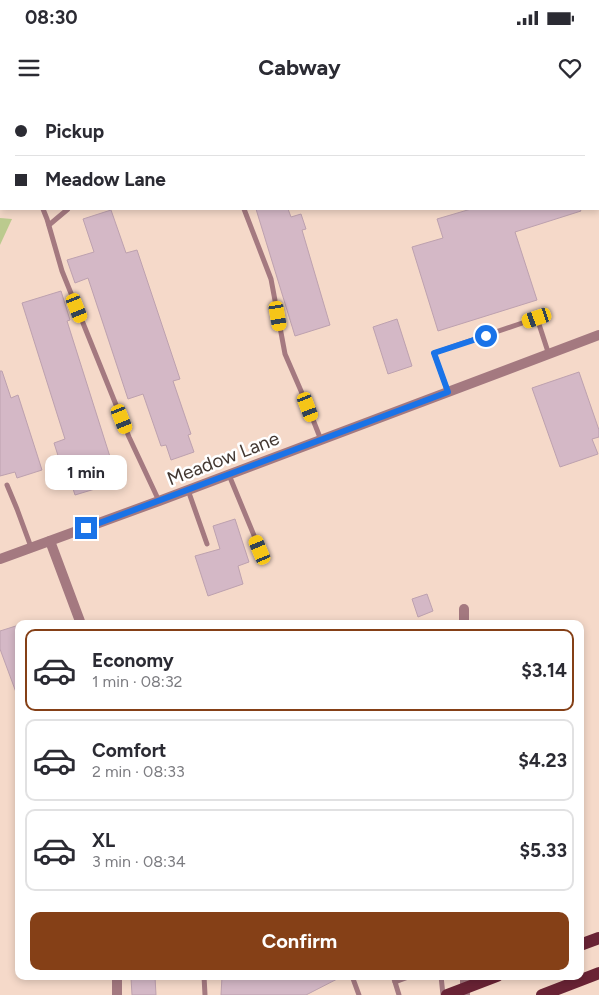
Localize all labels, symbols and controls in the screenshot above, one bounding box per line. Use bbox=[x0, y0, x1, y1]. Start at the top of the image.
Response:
text: 08:30 bbox=[25, 6, 78, 29]
icon: menu bbox=[15, 54, 43, 82]
text: Cabway bbox=[258, 54, 341, 81]
icon: heart bbox=[556, 54, 584, 82]
text: Pickup bbox=[45, 120, 104, 143]
text: Meadow Lane bbox=[45, 168, 166, 191]
car bbox=[64, 291, 89, 325]
car bbox=[268, 300, 287, 332]
car bbox=[520, 306, 553, 330]
route start bbox=[475, 325, 497, 347]
car bbox=[295, 390, 320, 424]
car bbox=[109, 402, 134, 436]
street label: Meadow Lane bbox=[164, 427, 282, 490]
callout: 1 min bbox=[45, 456, 127, 490]
text: 1 min bbox=[67, 463, 105, 482]
route end bbox=[75, 517, 97, 539]
car bbox=[247, 533, 272, 567]
icon: car bbox=[32, 648, 77, 693]
text: Economy bbox=[92, 649, 174, 672]
text: $3.14 bbox=[521, 659, 567, 682]
text: 1 min · 08:32 bbox=[92, 672, 183, 691]
icon: car bbox=[32, 738, 77, 783]
text: Comfort bbox=[92, 739, 167, 762]
text: $4.23 bbox=[518, 749, 567, 772]
text: 2 min · 08:33 bbox=[92, 762, 185, 781]
icon: car bbox=[32, 828, 77, 873]
text: XL bbox=[92, 829, 115, 852]
text: $5.33 bbox=[520, 839, 567, 862]
text: 3 min · 08:34 bbox=[92, 852, 186, 871]
button: Confirm bbox=[30, 912, 569, 970]

